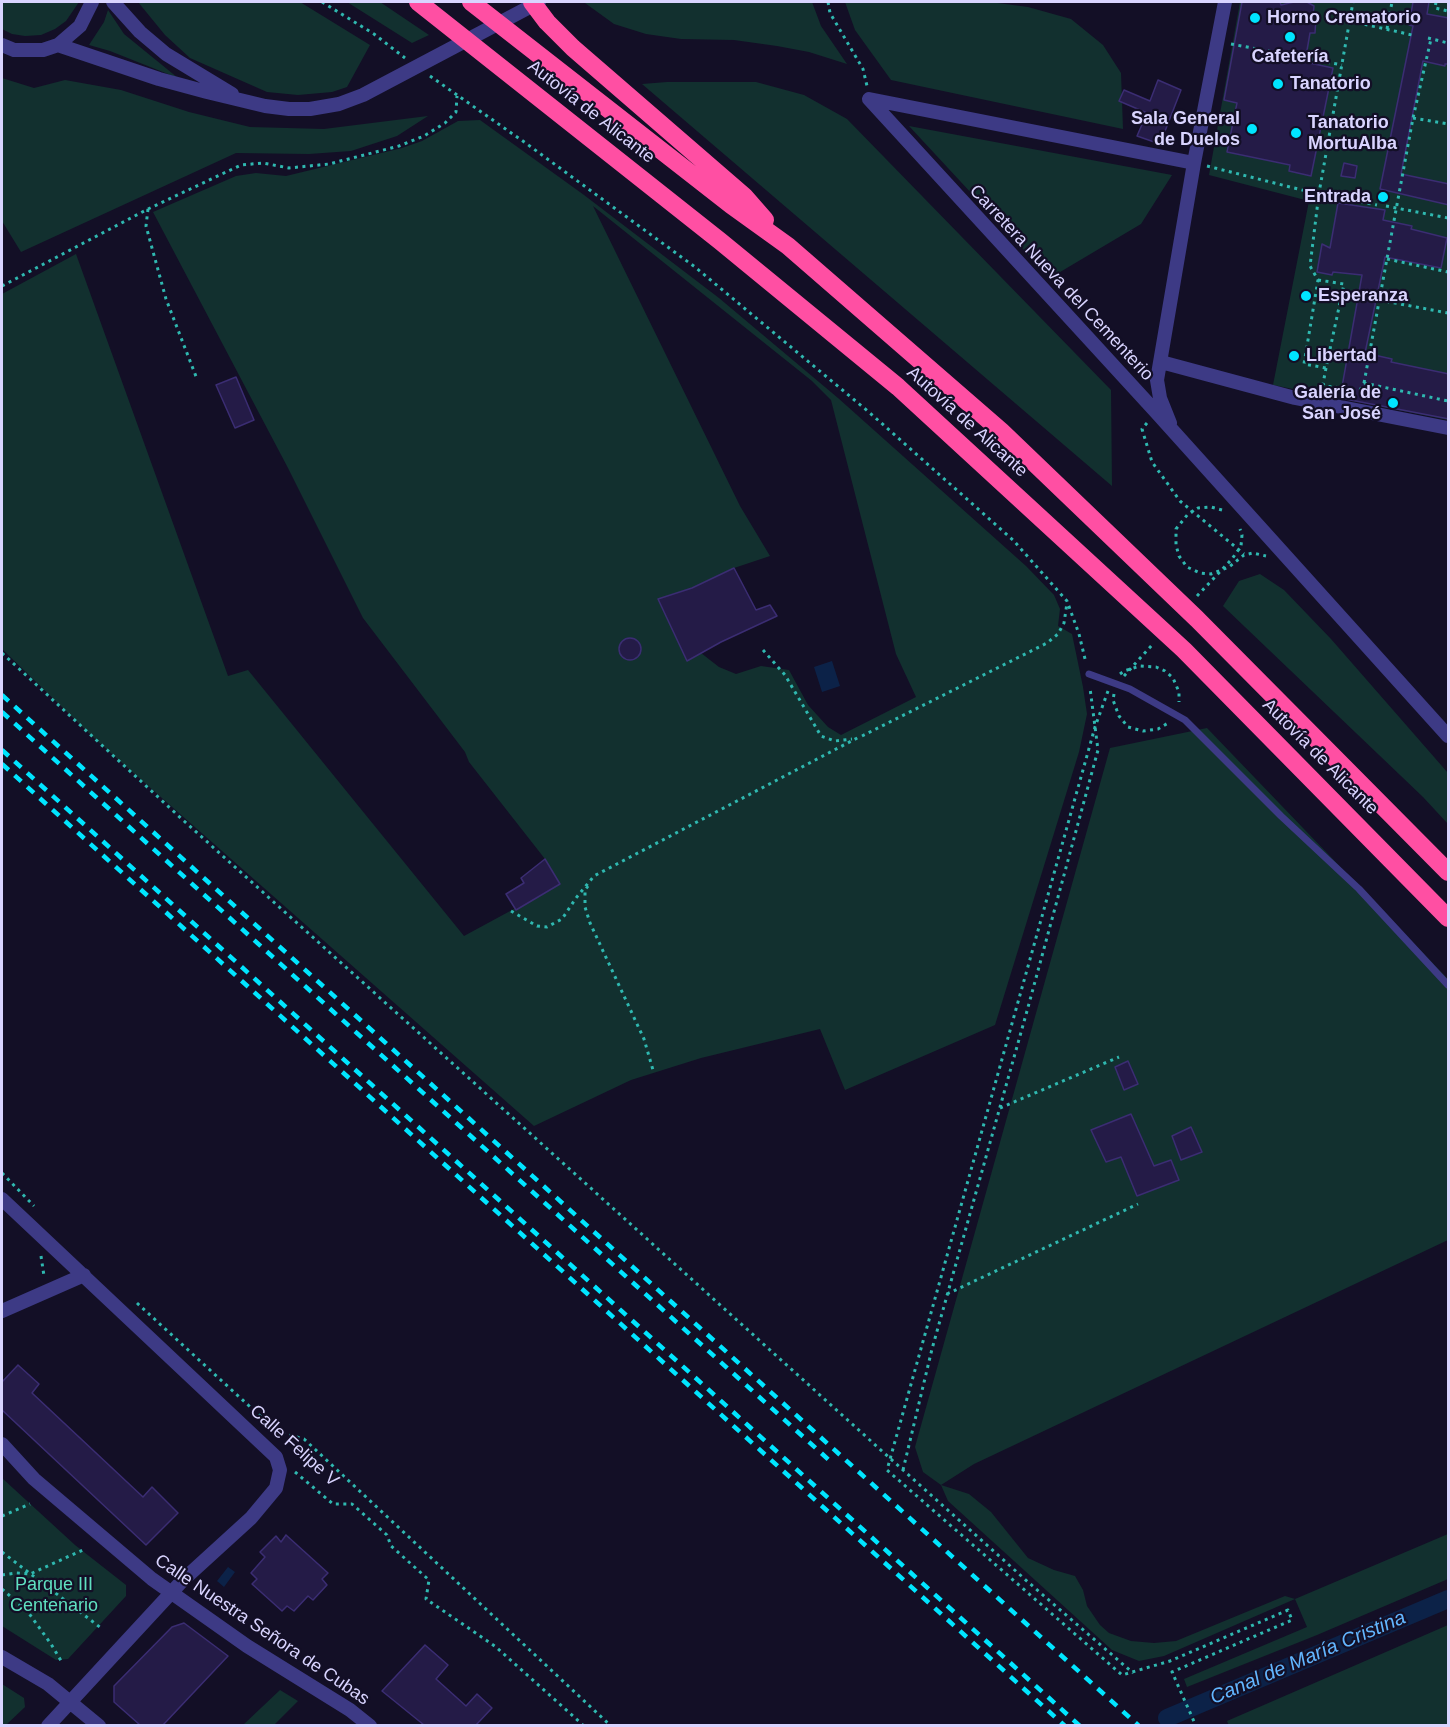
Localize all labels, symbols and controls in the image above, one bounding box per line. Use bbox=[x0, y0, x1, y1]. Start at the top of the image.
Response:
place label: Horno Crematorio bbox=[1267, 7, 1421, 29]
marker: Horno Crematorio bbox=[1248, 11, 1262, 25]
marker: Cafetería bbox=[1283, 30, 1297, 44]
place label: Cafetería bbox=[1251, 46, 1329, 68]
street label: Autovía de Alicante bbox=[523, 56, 659, 168]
place label: Tanatorio bbox=[1290, 73, 1371, 95]
marker: Tanatorio bbox=[1271, 77, 1285, 91]
place label: Sala General de Duelos bbox=[1131, 108, 1240, 150]
place label: Tanatorio MortuAlba bbox=[1308, 112, 1397, 154]
marker: Sala General de Duelos bbox=[1245, 122, 1259, 136]
marker: Tanatorio MortuAlba bbox=[1289, 126, 1303, 140]
street label: Carretera Nueva del Cementerio bbox=[964, 181, 1158, 385]
place label: Entrada bbox=[1304, 186, 1371, 208]
marker: Entrada bbox=[1376, 190, 1390, 204]
place label: Esperanza bbox=[1318, 285, 1408, 307]
marker: Esperanza bbox=[1299, 289, 1313, 303]
place label: Libertad bbox=[1306, 345, 1377, 367]
marker: Libertad bbox=[1287, 349, 1301, 363]
street label: Autovía de Alicante bbox=[902, 362, 1032, 482]
place label: Galería de San José bbox=[1294, 382, 1381, 424]
marker: Galería de San José bbox=[1386, 396, 1400, 410]
street label: Autovía de Alicante bbox=[1258, 695, 1382, 819]
street label: Calle Felipe V bbox=[245, 1400, 343, 1492]
street label: Calle Nuestra Señora de Cubas bbox=[151, 1550, 373, 1710]
park label: Parque III Centenario bbox=[10, 1574, 98, 1616]
water label: Canal de María Cristina bbox=[1207, 1606, 1409, 1710]

